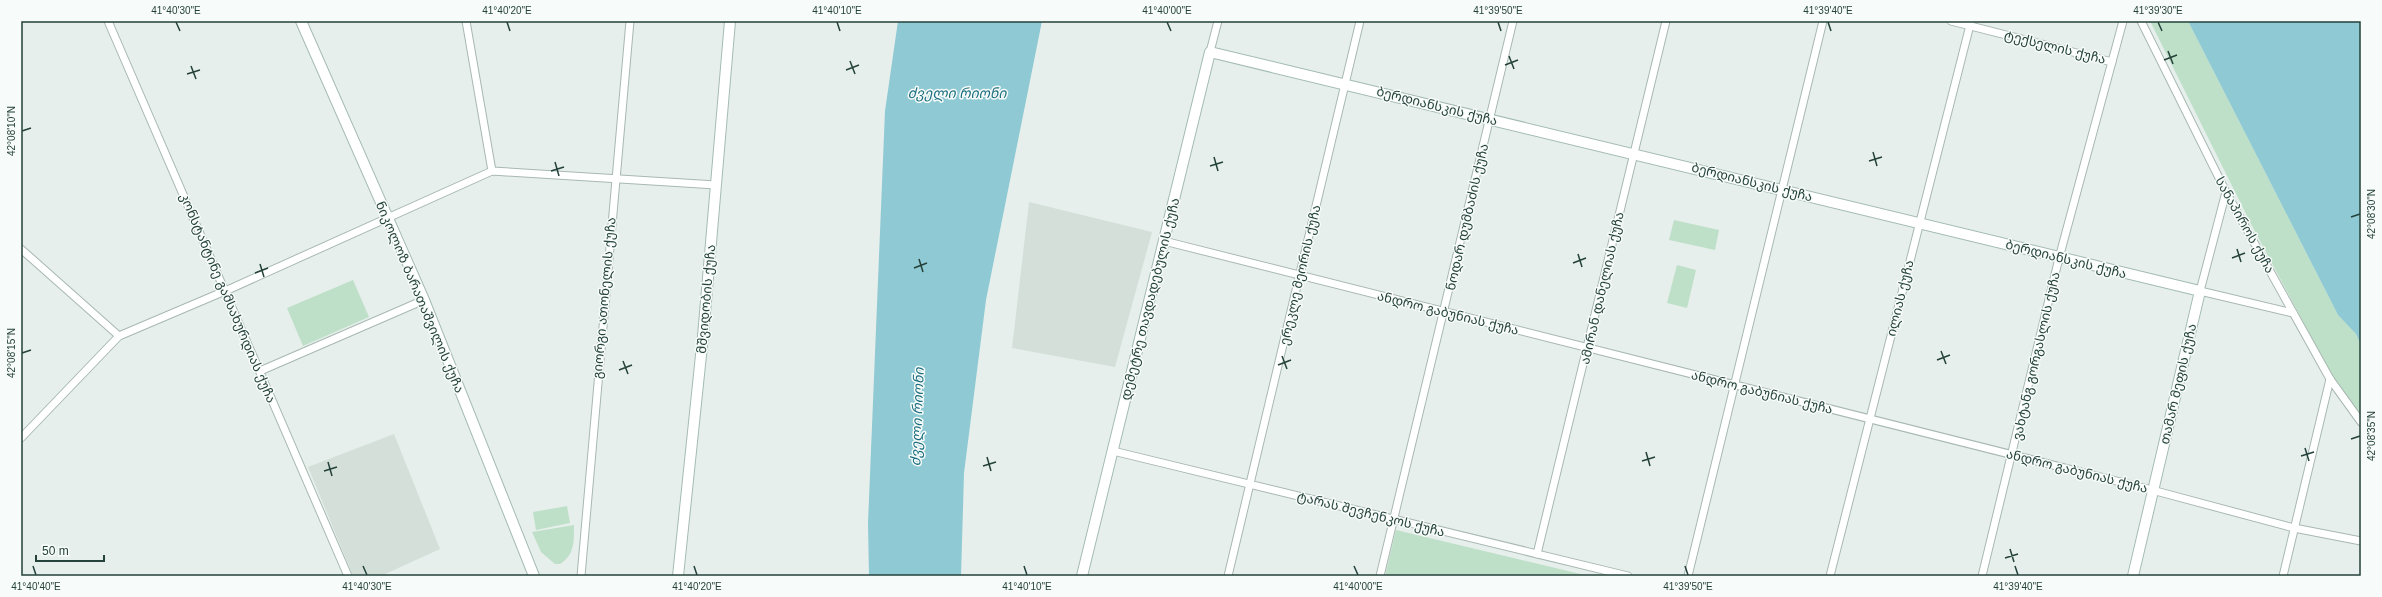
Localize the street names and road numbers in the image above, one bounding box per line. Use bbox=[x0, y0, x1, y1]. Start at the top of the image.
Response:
street label: ტექსელის ქუჩა bbox=[2002, 27, 2107, 68]
street label: ბერდიანსკის ქუჩა bbox=[1375, 84, 1499, 129]
street label: ნოდარ დუმბაძის ქუჩა bbox=[1443, 142, 1492, 292]
street label: ბერდიანსკის ქუჩა bbox=[1690, 160, 1814, 205]
street label: სანაპიროს ქუჩა bbox=[2212, 174, 2278, 276]
street label: კონსტანტინე გამსახურდიას ქუჩა bbox=[176, 191, 279, 406]
street label: დემეტრე თავდადებულის ქუჩა bbox=[1118, 196, 1183, 402]
street label: ნიკოლოზ ბარათაშვილის ქუჩა bbox=[372, 199, 467, 395]
street label: ერეკლე მეორის ქუჩა bbox=[1277, 203, 1324, 347]
street label: ამირან დანელიას ქუჩა bbox=[1577, 210, 1628, 366]
street label: გიორგი ათონელის ქუჩა bbox=[589, 217, 620, 380]
street label: ბერდიანსკის ქუჩა bbox=[2004, 237, 2128, 282]
street label: მშვიდობის ქუჩა bbox=[694, 244, 719, 354]
street label: ილიას ქუჩა bbox=[1883, 258, 1918, 338]
street label: ვახტანგ გორგასლის ქუჩა bbox=[2009, 270, 2064, 442]
street label: ანდრო გაბუნიას ქუჩა bbox=[1375, 288, 1520, 339]
street label: თამარ მეფის ქუჩა bbox=[2157, 322, 2199, 446]
street label: ანდრო გაბუნიას ქუჩა bbox=[1689, 367, 1834, 418]
street label: ანდრო გაბუნიას ქუჩა bbox=[2004, 446, 2149, 497]
street label: ტარას შევჩენკოს ქუჩა bbox=[1296, 488, 1446, 540]

